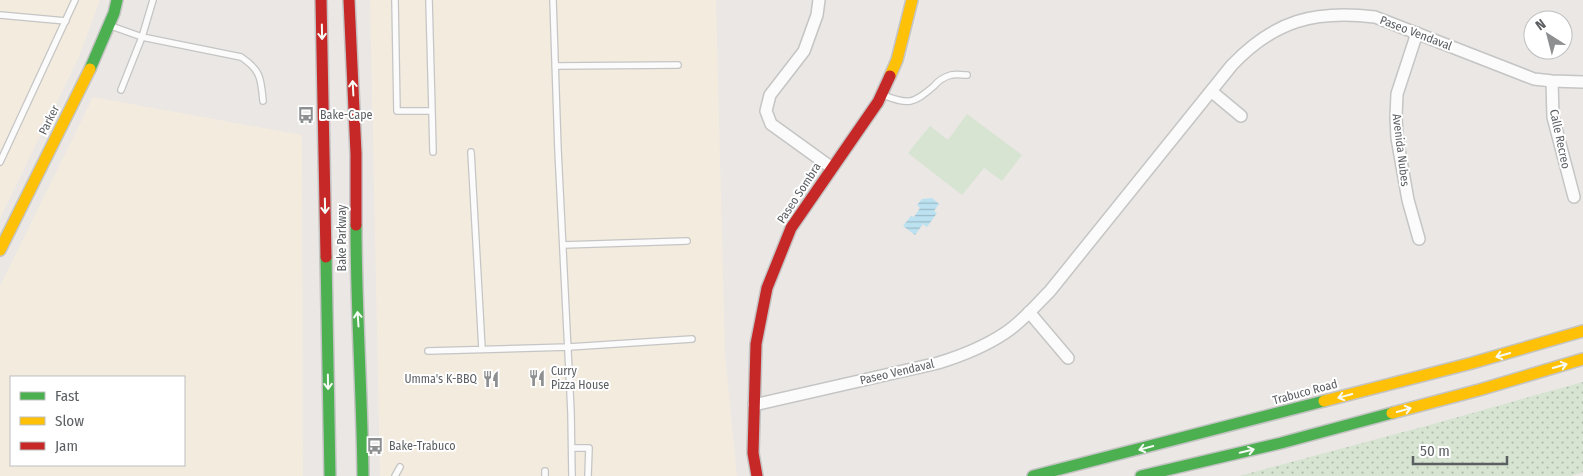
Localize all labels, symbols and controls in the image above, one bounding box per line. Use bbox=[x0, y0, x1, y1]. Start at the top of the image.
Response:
north arrow bbox=[1523, 10, 1573, 60]
street label: Paseo Vendaval bbox=[1378, 13, 1454, 53]
text: N bbox=[1532, 16, 1549, 34]
one-way arrow bbox=[317, 23, 327, 39]
one-way arrow bbox=[348, 80, 357, 96]
street label: Parker bbox=[36, 102, 63, 137]
bus stop icon: Bake-Cape bbox=[296, 105, 316, 125]
place label: Bake-Cape bbox=[320, 108, 373, 122]
street label: Calle Recreo bbox=[1547, 108, 1573, 170]
street label: Avenida Nubes bbox=[1390, 113, 1412, 187]
street label: Paseo Sombra bbox=[774, 160, 824, 226]
one-way arrow bbox=[320, 198, 330, 214]
street label: Bake Parkway bbox=[335, 204, 349, 271]
one-way arrow bbox=[354, 312, 363, 328]
one-way arrow bbox=[1495, 350, 1511, 360]
street label: Paseo Vendaval bbox=[858, 357, 936, 387]
one-way arrow bbox=[1552, 360, 1568, 370]
place label: Curry Pizza House bbox=[551, 364, 609, 392]
restaurant icon: Curry Pizza House bbox=[527, 368, 547, 388]
restaurant icon: Umma's K-BBQ bbox=[481, 369, 501, 389]
place label: Umma's K-BBQ bbox=[404, 372, 477, 386]
one-way arrow bbox=[323, 373, 333, 389]
legend bbox=[10, 376, 185, 466]
street label: Trabuco Road bbox=[1271, 377, 1339, 407]
text: Fast bbox=[55, 387, 79, 405]
one-way arrow bbox=[1338, 392, 1354, 401]
one-way arrow bbox=[1395, 405, 1411, 414]
text: Slow bbox=[55, 412, 84, 430]
scale bar bbox=[1413, 434, 1507, 466]
bus stop icon: Bake-Trabuco bbox=[365, 436, 385, 456]
text: Jam bbox=[55, 437, 78, 455]
place label: Bake-Trabuco bbox=[389, 439, 455, 453]
text: 50 m bbox=[1420, 442, 1450, 460]
one-way arrow bbox=[1138, 444, 1154, 453]
one-way arrow bbox=[1238, 446, 1254, 455]

